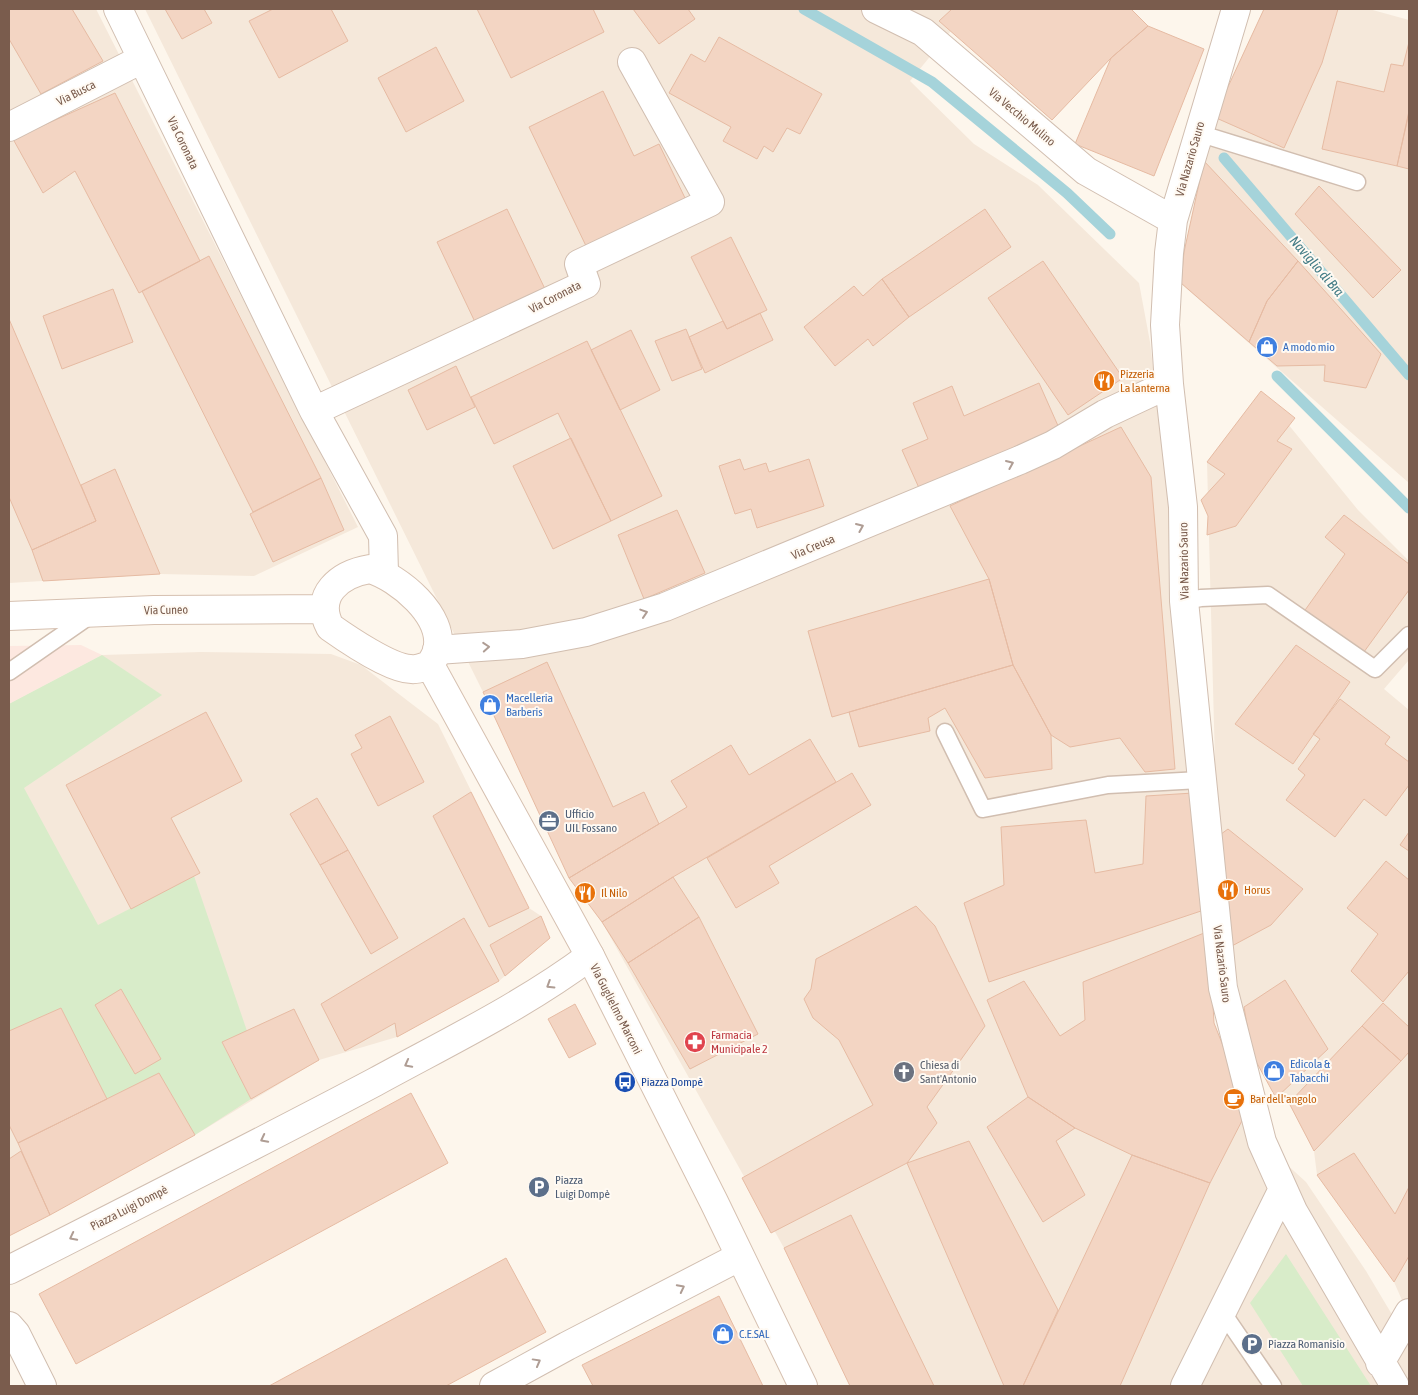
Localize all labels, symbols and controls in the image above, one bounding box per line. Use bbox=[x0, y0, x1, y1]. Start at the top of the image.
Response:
street label: Via Busca bbox=[54, 77, 98, 109]
street label: Via Vecchio Mulino bbox=[986, 85, 1058, 149]
street label: Via Coronata bbox=[164, 115, 202, 171]
street label: Via Nazario Sauro bbox=[1173, 119, 1208, 198]
water label: Naviglio di Bra bbox=[1287, 233, 1348, 300]
street label: Via Coronata bbox=[527, 278, 583, 316]
shop icon: A modo mio bbox=[1255, 335, 1279, 359]
place label: A modo mio bbox=[1283, 340, 1335, 354]
place label: Pizzeria La lanterna bbox=[1120, 367, 1170, 395]
restaurant icon: Pizzeria La lanterna bbox=[1092, 369, 1116, 393]
one-way arrow bbox=[1005, 460, 1014, 471]
street label: Via Nazario Sauro bbox=[1176, 522, 1192, 600]
one-way arrow bbox=[855, 523, 864, 533]
street label: Via Creusa bbox=[789, 532, 837, 562]
street label: Via Cuneo bbox=[144, 603, 188, 617]
one-way arrow bbox=[640, 609, 648, 619]
one-way arrow bbox=[482, 642, 490, 653]
place label: Macelleria Barberis bbox=[506, 691, 553, 719]
shop icon: Macelleria Barberis bbox=[478, 693, 502, 717]
place label: Ufficio UIL Fossano bbox=[565, 807, 618, 835]
office icon: Ufficio UIL Fossano bbox=[537, 809, 561, 833]
restaurant icon: Horus bbox=[1216, 878, 1240, 902]
restaurant icon: Il Nilo bbox=[573, 881, 597, 905]
place label: Horus bbox=[1244, 883, 1270, 897]
place label: Il Nilo bbox=[601, 886, 628, 900]
street label: Via Nazario Sauro bbox=[1210, 925, 1234, 1004]
street label: Via Guglielmo Marconi bbox=[587, 961, 645, 1057]
one-way arrow bbox=[547, 978, 556, 988]
place label: Farmacia Municipale 2 bbox=[711, 1028, 768, 1056]
pharmacy icon: Farmacia Municipale 2 bbox=[683, 1030, 707, 1054]
place label: Edicola & Tabacchi bbox=[1290, 1057, 1331, 1085]
one-way arrow bbox=[405, 1058, 414, 1068]
place label: Chiesa di Sant'Antonio bbox=[920, 1058, 977, 1086]
shop icon: Edicola & Tabacchi bbox=[1262, 1059, 1286, 1083]
church icon: Chiesa di Sant'Antonio bbox=[892, 1060, 916, 1084]
bus stop icon: Piazza Dompè bbox=[613, 1070, 637, 1094]
place label: Piazza Dompè bbox=[641, 1075, 703, 1089]
cafe icon: Bar dell'angolo bbox=[1222, 1087, 1246, 1111]
place label: Bar dell'angolo bbox=[1250, 1092, 1317, 1106]
one-way arrow bbox=[261, 1133, 270, 1143]
place label: Piazza Luigi Dompè bbox=[555, 1173, 610, 1201]
parking icon: Piazza Luigi Dompè bbox=[527, 1175, 551, 1199]
street label: Piazza Luigi Dompè bbox=[88, 1183, 170, 1233]
one-way arrow bbox=[69, 1231, 78, 1241]
one-way arrow bbox=[676, 1284, 685, 1294]
shop icon: C.E.SAL bbox=[711, 1322, 735, 1346]
place label: C.E.SAL bbox=[739, 1327, 770, 1341]
parking icon: Piazza Romanisio bbox=[1240, 1332, 1264, 1356]
place label: Piazza Romanisio bbox=[1268, 1337, 1345, 1351]
one-way arrow bbox=[532, 1359, 541, 1369]

